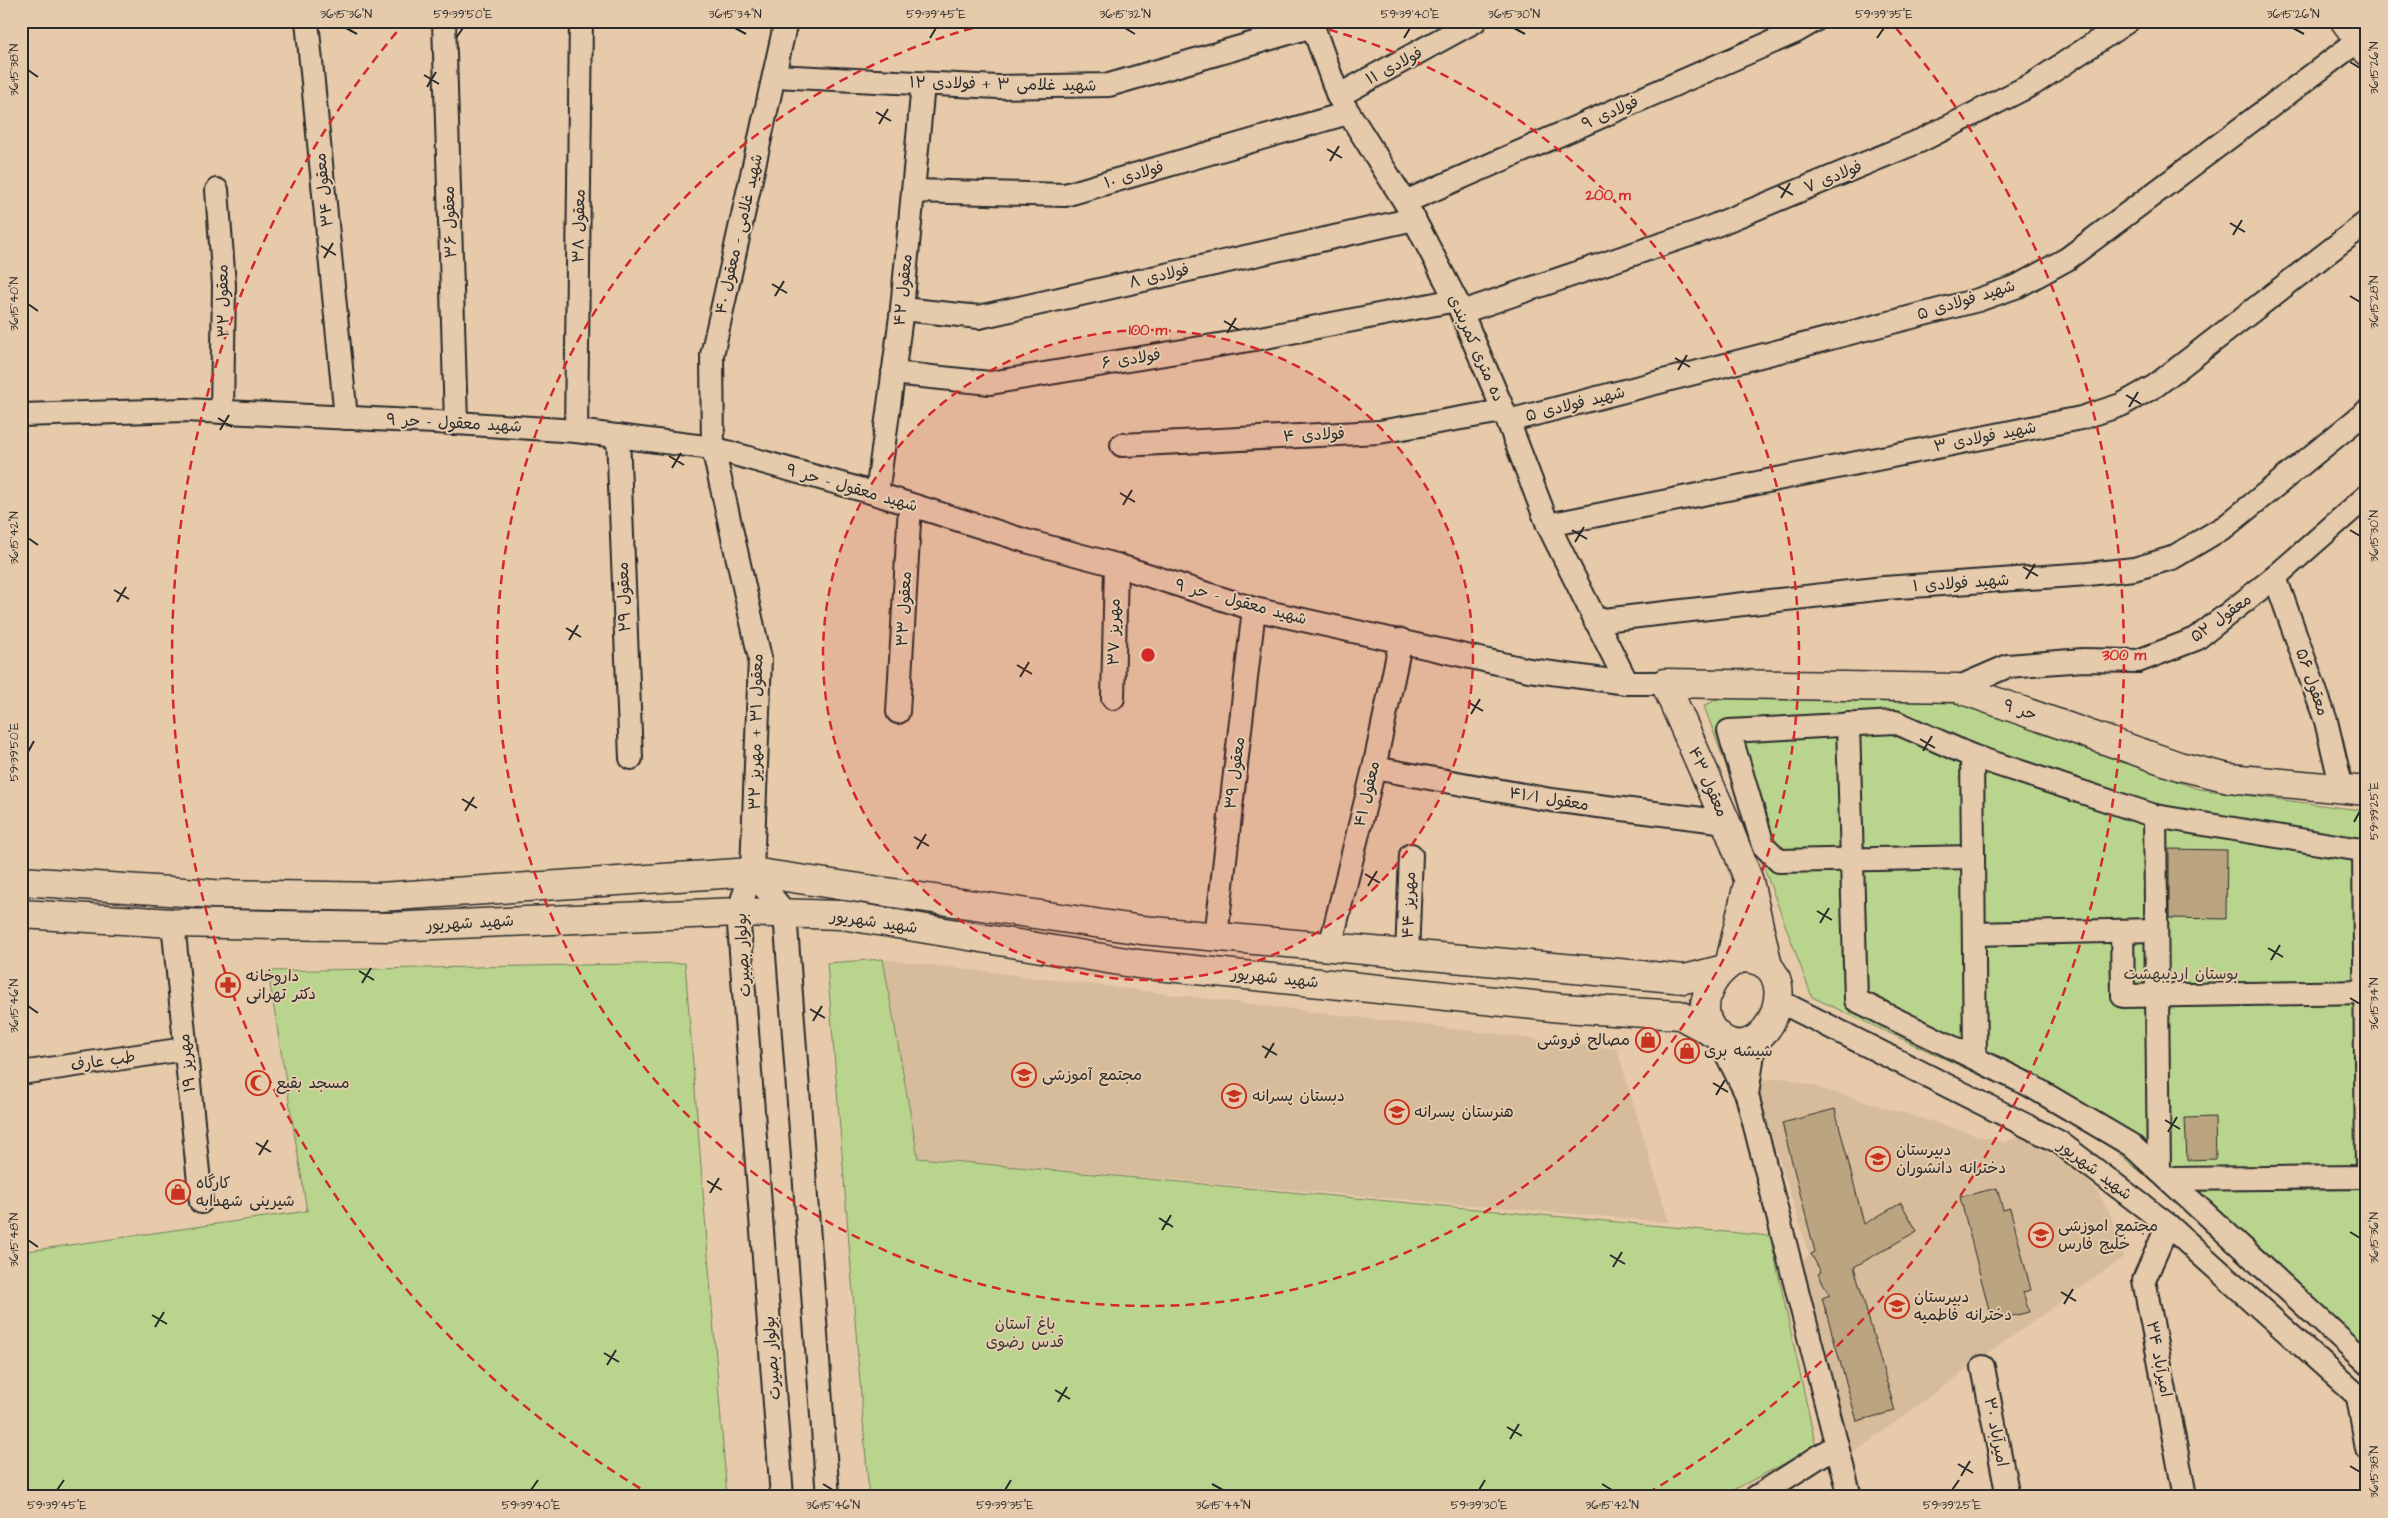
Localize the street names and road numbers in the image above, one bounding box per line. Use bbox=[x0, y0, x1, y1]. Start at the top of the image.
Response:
street label: فولادی ۱۱ bbox=[1362, 42, 1426, 90]
street label: شهید غلامی ۳ + فولادی ۱۲ bbox=[909, 71, 1097, 97]
street label: فولادی ۹ bbox=[1578, 91, 1642, 135]
street label: شهید غلامی - معقول ۴۰ bbox=[710, 151, 768, 317]
street label: معقول ۳۴ bbox=[309, 152, 339, 228]
street label: فولادی ۷ bbox=[1800, 155, 1866, 199]
street label: فولادی ۱۰ bbox=[1102, 156, 1166, 194]
street label: معقول ۳۶ bbox=[438, 186, 462, 258]
street label: معقول ۳۸ bbox=[567, 189, 591, 263]
street label: معقول ۴۲ bbox=[888, 253, 918, 327]
street label: فولادی ۸ bbox=[1127, 258, 1191, 294]
street label: معقول ۳۲ bbox=[211, 264, 235, 338]
street label: شهید فولادی ۵ bbox=[1914, 275, 2018, 325]
street label: ده متری کمربندی bbox=[1443, 291, 1509, 405]
street label: فولادی ۶ bbox=[1100, 343, 1162, 375]
street label: شهید فولادی ۵ bbox=[1523, 381, 1627, 427]
street label: شهید معقول - حر ۹ bbox=[386, 408, 522, 438]
street label: شهید فولادی ۳ bbox=[1932, 416, 2038, 458]
street label: فولادی ۴ bbox=[1282, 422, 1346, 448]
street label: شهید معقول - حر ۹ bbox=[784, 459, 920, 517]
street label: معقول ۲۹ bbox=[612, 561, 636, 633]
street label: شهید فولادی ۱ bbox=[1912, 569, 2010, 597]
street label: معقول ۳۳ bbox=[891, 571, 917, 647]
street label: شهید معقول - حر ۹ bbox=[1173, 574, 1309, 630]
street label: معقول ۵۲ bbox=[2186, 588, 2256, 648]
street label: مهریز ۳۷ bbox=[1102, 598, 1126, 666]
street label: معقول ۵۶ bbox=[2290, 645, 2334, 719]
street label: معقول ۳۱ + مهریز ۳۲ bbox=[744, 654, 768, 810]
street label: حر ۹ bbox=[2000, 694, 2040, 726]
street label: معقول ۳۹ bbox=[1220, 736, 1250, 810]
street label: معقول ۴۳ bbox=[1683, 743, 1733, 821]
street label: معقول ۴۱ bbox=[1349, 759, 1385, 829]
street label: معقول ۴۱/۱ bbox=[1508, 782, 1590, 816]
street label: مهریز ۴۴ bbox=[1397, 871, 1421, 939]
street label: شهید شهریور bbox=[827, 905, 919, 939]
street label: شهید شهریور bbox=[424, 910, 514, 936]
street label: بولوار بصیرت bbox=[730, 912, 756, 998]
street label: شهید شهریور bbox=[1228, 962, 1320, 994]
street label: مهریز ۱۹ bbox=[173, 1033, 201, 1093]
street label: طب عارف bbox=[69, 1046, 137, 1076]
street label: شهید شهریور bbox=[2052, 1134, 2137, 1205]
street label: بولوار بصیرت bbox=[758, 1315, 786, 1401]
street label: امیرآباد ۳۴ bbox=[2141, 1319, 2177, 1399]
street label: امیرآباد ۳۰ bbox=[1978, 1395, 2014, 1469]

